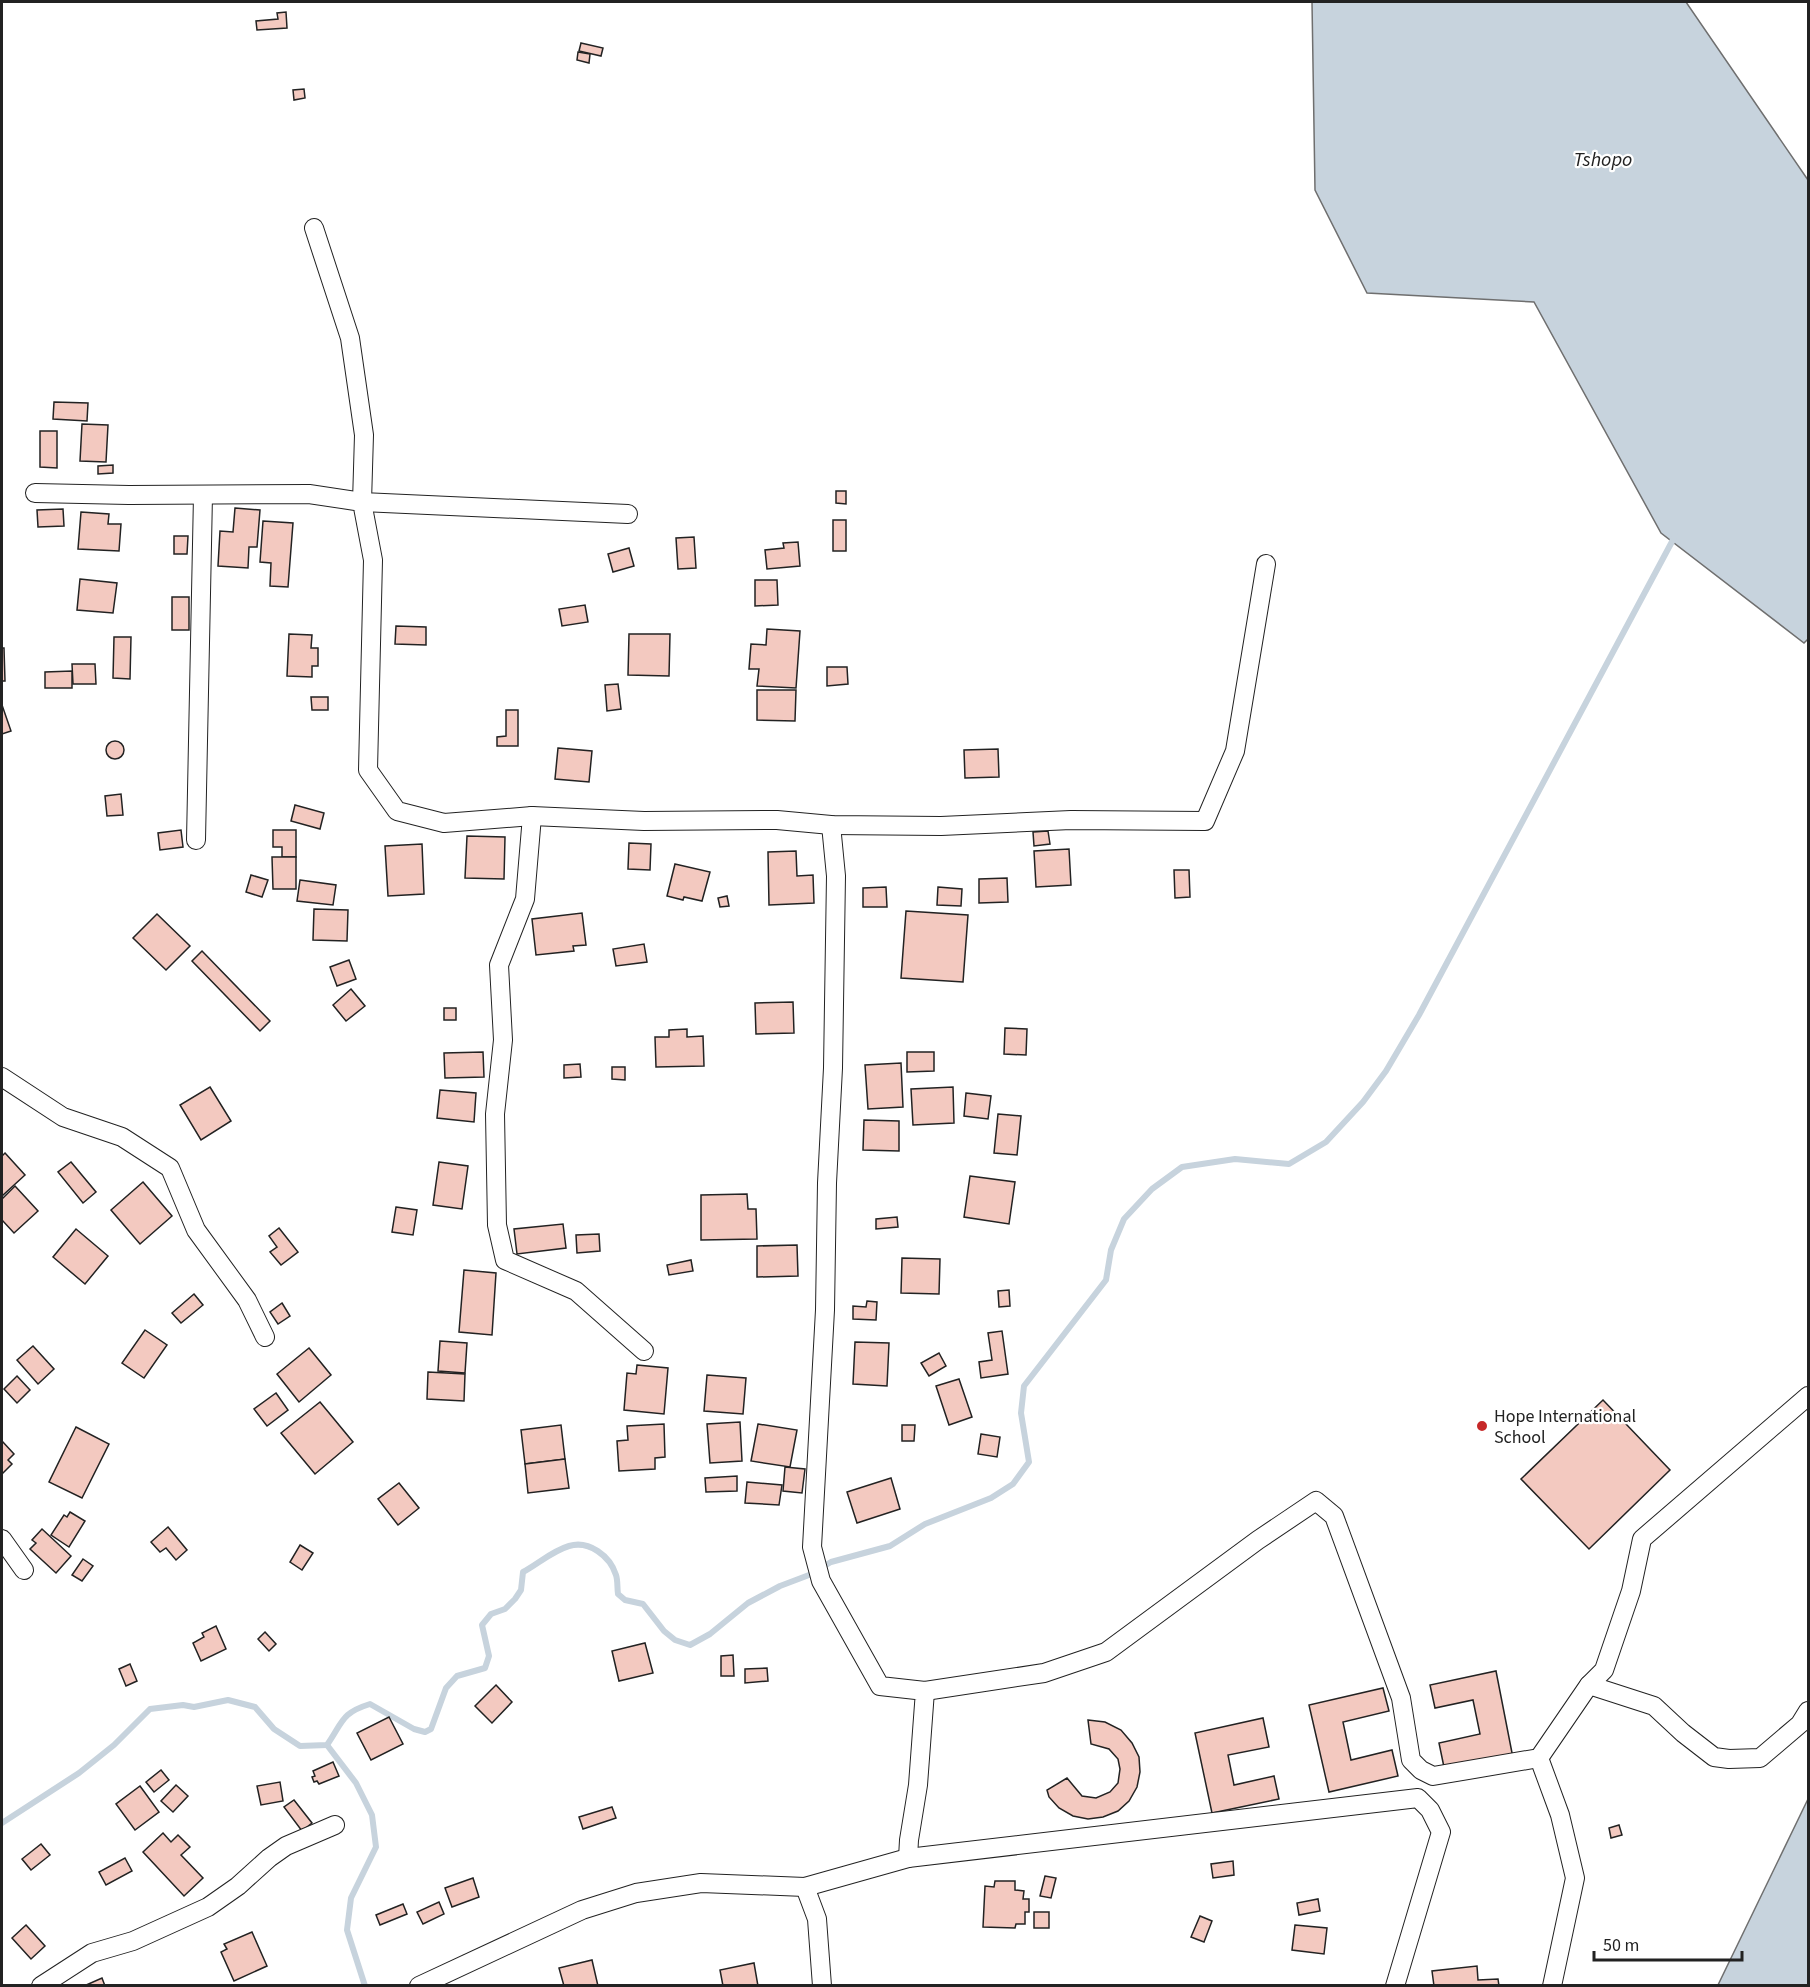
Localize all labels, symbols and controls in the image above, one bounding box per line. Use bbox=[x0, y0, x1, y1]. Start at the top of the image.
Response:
water label: Tshopo bbox=[1574, 146, 1632, 174]
place label: Hope International School bbox=[1494, 1404, 1636, 1450]
marker: Hope International School bbox=[1475, 1419, 1489, 1433]
scale bar bbox=[1594, 1924, 1742, 1962]
text: 50 m bbox=[1603, 1933, 1639, 1958]

